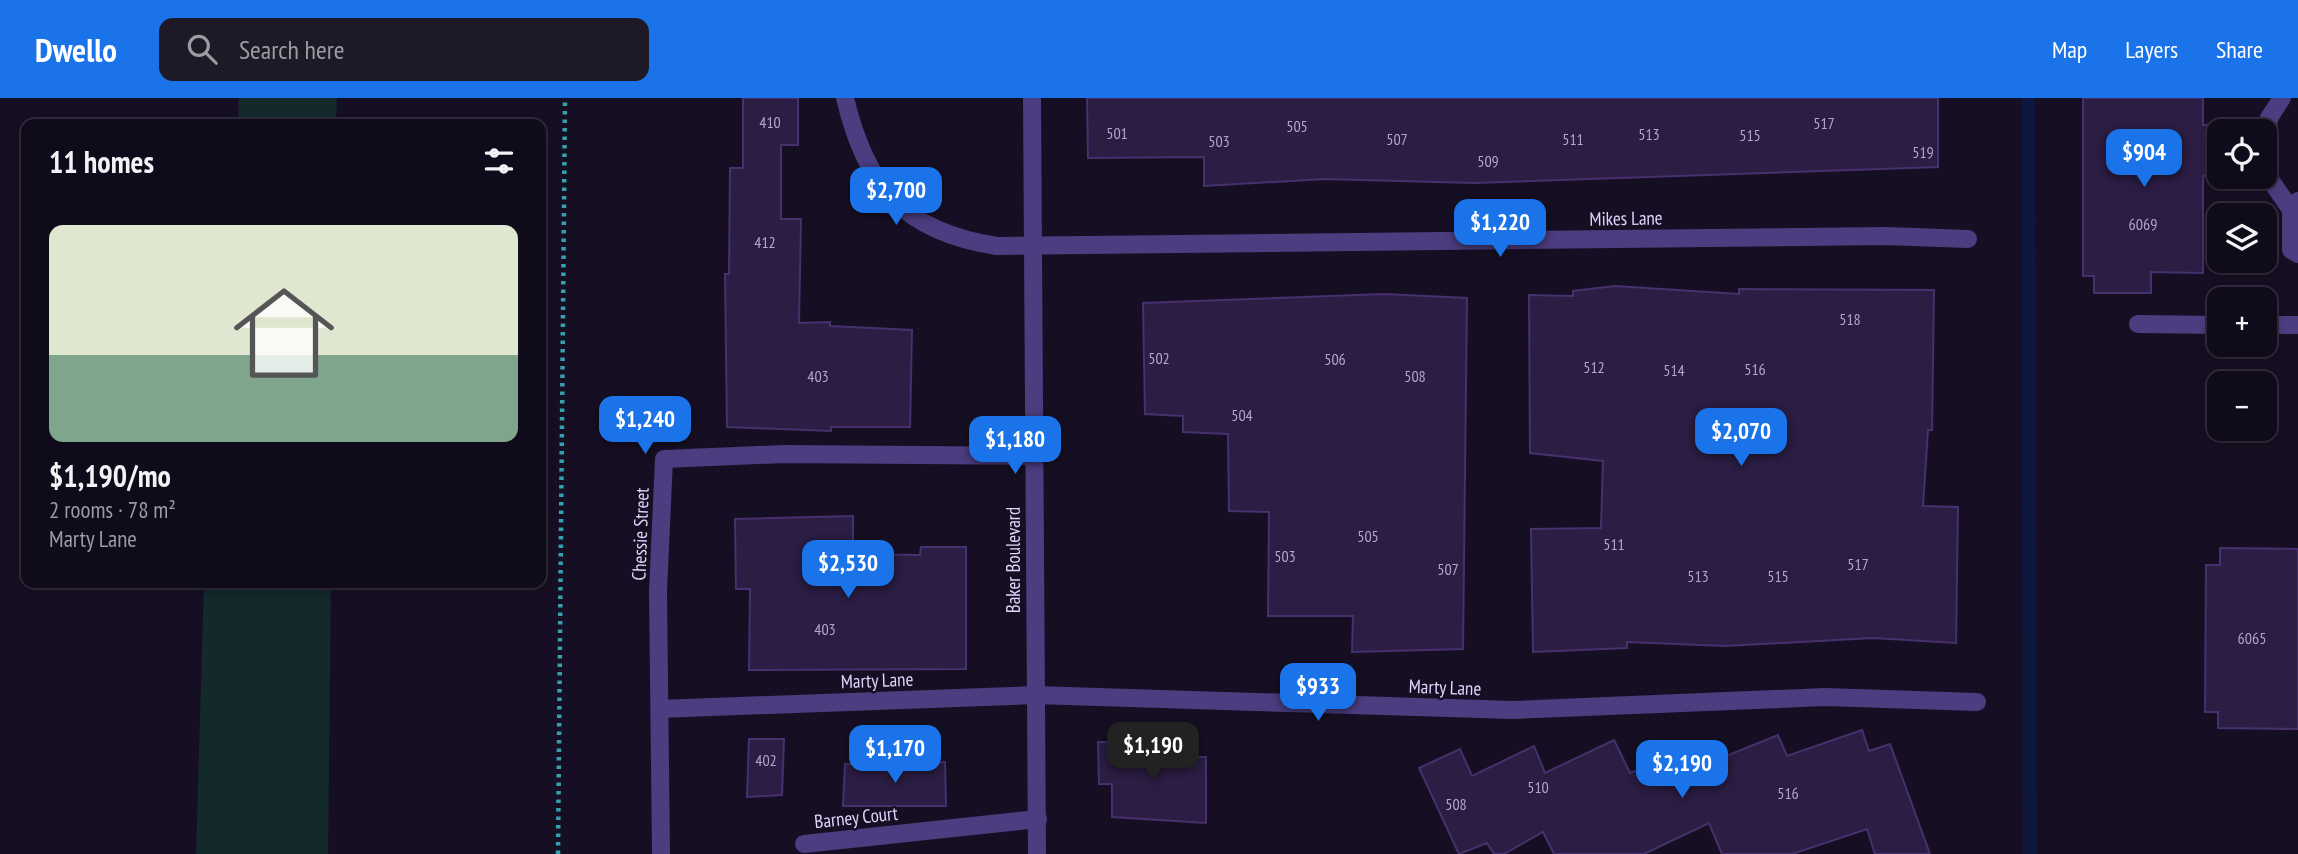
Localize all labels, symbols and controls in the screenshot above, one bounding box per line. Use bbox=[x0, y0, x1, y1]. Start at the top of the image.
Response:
search box bbox=[159, 18, 649, 81]
text: Dwello bbox=[35, 28, 117, 71]
icon: search bbox=[183, 30, 221, 68]
text: Search here bbox=[239, 33, 345, 66]
text: Map bbox=[2052, 34, 2087, 65]
text: Layers bbox=[2125, 34, 2178, 65]
text: Share bbox=[2216, 34, 2263, 65]
house number: 410 bbox=[759, 112, 781, 132]
house number: 517 bbox=[1813, 113, 1835, 133]
house number: 505 bbox=[1286, 116, 1308, 136]
map controls bbox=[2207, 119, 2277, 441]
button: locate bbox=[2207, 119, 2277, 189]
house number: 501 bbox=[1106, 123, 1128, 143]
house number: 513 bbox=[1638, 124, 1660, 144]
house number: 515 bbox=[1739, 125, 1761, 145]
house number: 507 bbox=[1386, 129, 1408, 149]
house number: 511 bbox=[1562, 129, 1584, 149]
pin: $904 bbox=[2103, 130, 2185, 189]
house number: 503 bbox=[1208, 131, 1230, 151]
text: $904 bbox=[2122, 137, 2166, 166]
text: 11 homes bbox=[49, 142, 154, 181]
icon: filters bbox=[480, 142, 518, 180]
house number: 519 bbox=[1912, 142, 1934, 162]
house number: 509 bbox=[1477, 151, 1499, 171]
pin: $2,700 bbox=[839, 167, 953, 227]
text: $2,700 bbox=[866, 175, 926, 204]
pin: $1,220 bbox=[1443, 200, 1557, 259]
button: layers bbox=[2207, 203, 2277, 273]
street label: Mikes Lane bbox=[1589, 205, 1663, 231]
text: $1,220 bbox=[1470, 207, 1530, 236]
house number: 6069 bbox=[2129, 214, 2157, 234]
house number: 412 bbox=[754, 232, 776, 252]
icon: home bbox=[221, 270, 347, 396]
button: + bbox=[2207, 287, 2277, 357]
house number: 518 bbox=[1839, 309, 1861, 329]
house number: 502 bbox=[1148, 348, 1170, 368]
house number: 506 bbox=[1324, 349, 1346, 369]
house number: 512 bbox=[1583, 357, 1605, 377]
house number: 516 bbox=[1744, 359, 1766, 379]
house number: 514 bbox=[1663, 360, 1685, 380]
house number: 403 bbox=[807, 366, 829, 386]
house number: 508 bbox=[1404, 366, 1426, 386]
button: − bbox=[2207, 371, 2277, 441]
pin: $1,240 bbox=[588, 396, 702, 456]
text: $1,240 bbox=[615, 404, 675, 433]
house number: 504 bbox=[1231, 405, 1253, 425]
pin: $2,070 bbox=[1684, 408, 1798, 468]
pin: $1,180 bbox=[958, 416, 1072, 476]
text: $2,070 bbox=[1711, 416, 1771, 445]
text: $1,180 bbox=[985, 424, 1045, 453]
text: $1,190/mo bbox=[49, 456, 171, 495]
street label: Chessie Street bbox=[626, 486, 654, 581]
text: 2 rooms · 78 m² bbox=[49, 495, 176, 524]
street label: Baker Boulevard bbox=[1001, 507, 1025, 613]
text: Marty Lane bbox=[49, 524, 137, 553]
house number: 505 bbox=[1357, 526, 1379, 546]
house number: 511 bbox=[1603, 534, 1625, 554]
pin: $2,530 bbox=[791, 540, 905, 600]
house number: 503 bbox=[1274, 546, 1296, 566]
text: $2,530 bbox=[818, 548, 878, 577]
house number: 517 bbox=[1847, 554, 1869, 574]
house number: 507 bbox=[1437, 559, 1459, 579]
house number: 513 bbox=[1687, 566, 1709, 586]
house number: 515 bbox=[1767, 566, 1789, 586]
house number: 403 bbox=[814, 619, 836, 639]
house number: 6065 bbox=[2238, 628, 2266, 648]
pin: $933 bbox=[1277, 664, 1359, 723]
street label: Marty Lane bbox=[840, 667, 914, 693]
text: $933 bbox=[1296, 671, 1340, 700]
street label: Marty Lane bbox=[1408, 674, 1482, 700]
pin: $1,190 bbox=[1096, 722, 1210, 782]
pin: $1,170 bbox=[838, 726, 952, 785]
text: $1,190 bbox=[1123, 730, 1183, 759]
text: $1,170 bbox=[865, 733, 925, 762]
pin: $2,190 bbox=[1625, 740, 1739, 800]
text: $2,190 bbox=[1652, 748, 1712, 777]
house number: 402 bbox=[755, 750, 777, 770]
house number: 510 bbox=[1527, 777, 1549, 797]
house number: 516 bbox=[1777, 783, 1799, 803]
house number: 508 bbox=[1445, 794, 1467, 814]
street label: Barney Court bbox=[813, 801, 900, 833]

